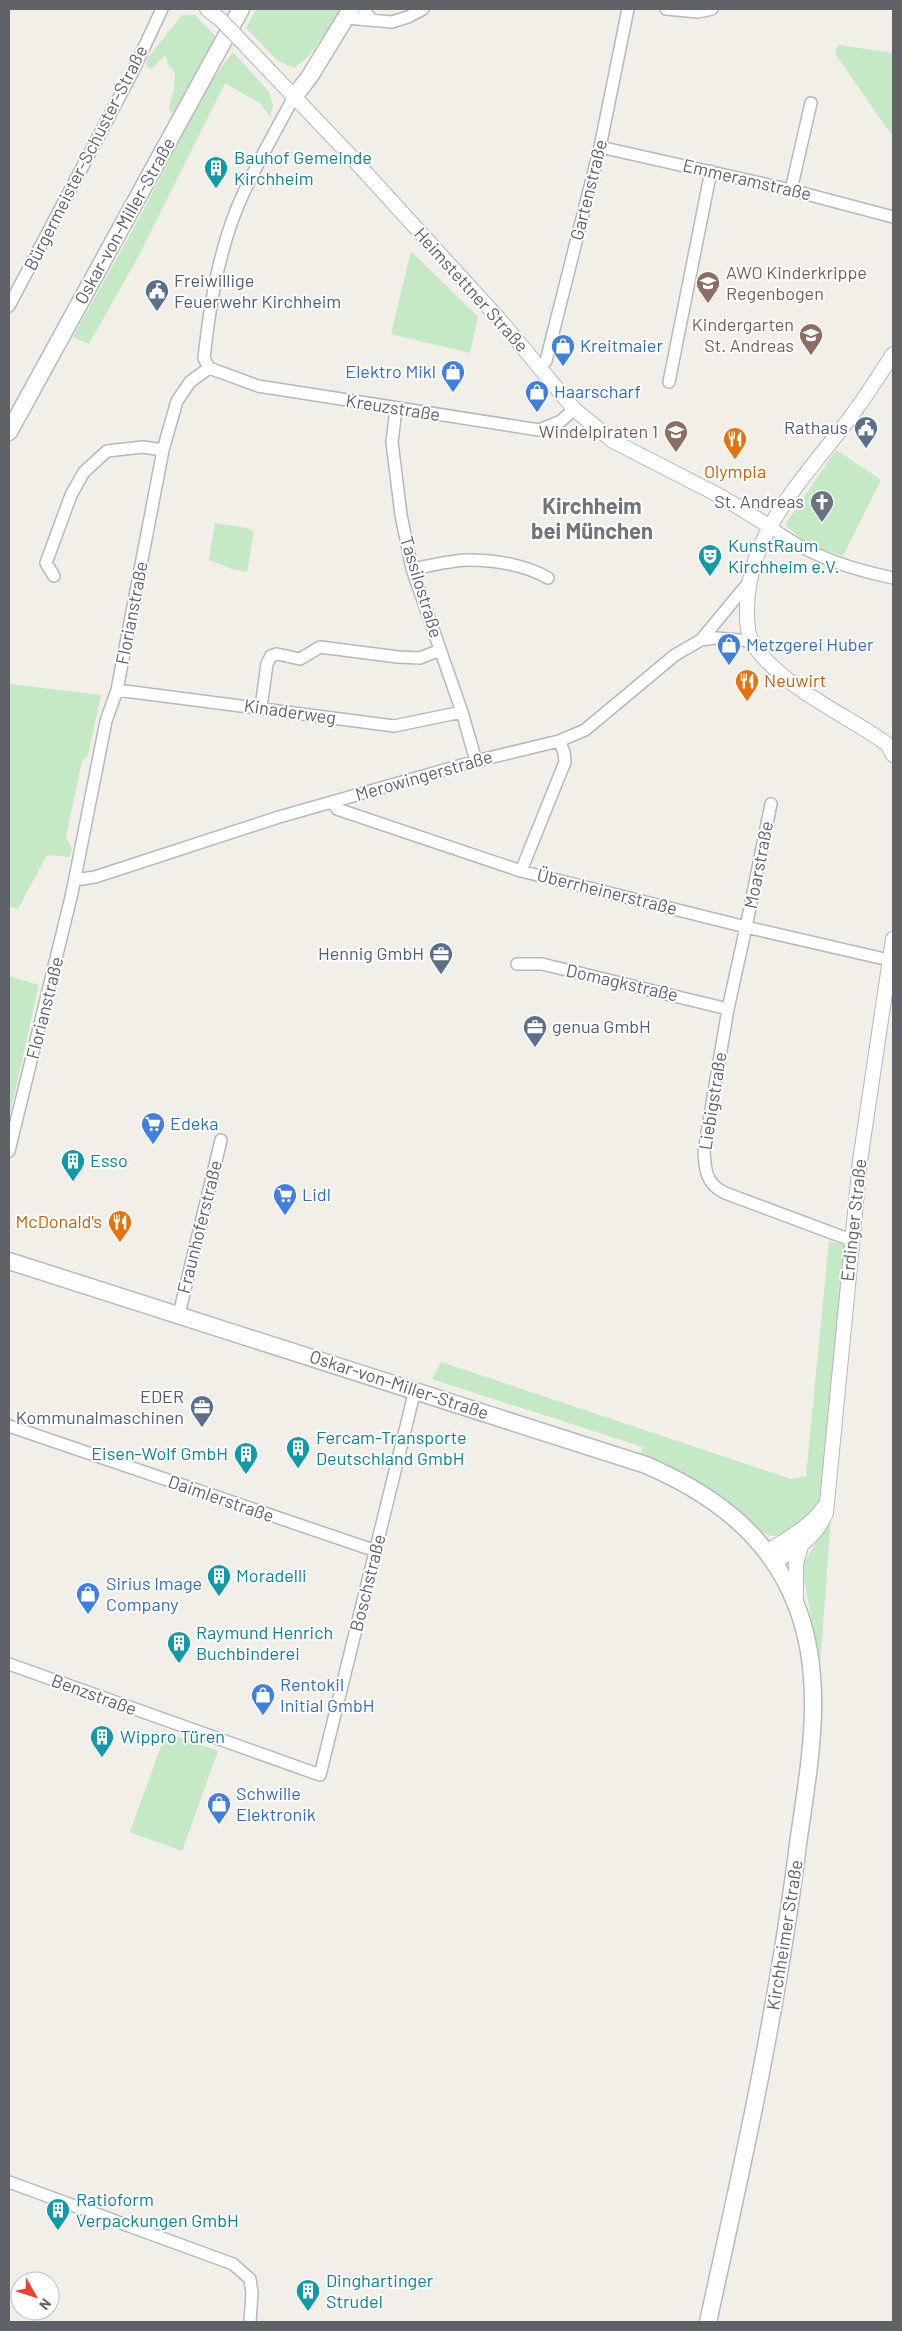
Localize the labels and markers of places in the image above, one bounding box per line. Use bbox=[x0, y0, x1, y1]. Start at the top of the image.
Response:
place label: Bauhof Gemeinde Kirchheim bbox=[234, 146, 372, 189]
building icon: Bauhof Gemeinde Kirchheim bbox=[203, 155, 229, 189]
place label: AWO Kinderkrippe Regenbogen bbox=[726, 261, 867, 304]
place label: Freiwillige Feuerwehr Kirchheim bbox=[174, 269, 341, 312]
school or university icon: AWO Kinderkrippe Regenbogen bbox=[695, 270, 721, 304]
public building icon: Freiwillige Feuerwehr Kirchheim bbox=[144, 278, 170, 312]
place label: Kindergarten St. Andreas bbox=[692, 313, 794, 356]
school or university icon: Kindergarten St. Andreas bbox=[798, 322, 824, 356]
shop icon: Kreitmaier bbox=[550, 333, 576, 367]
place label: Kreitmaier bbox=[580, 334, 663, 356]
shop icon: Elektro Mikl bbox=[440, 359, 466, 393]
place label: Elektro Mikl bbox=[345, 360, 436, 382]
shop icon: Haarscharf bbox=[524, 379, 550, 413]
place label: Haarscharf bbox=[554, 380, 641, 402]
public building icon: Rathaus bbox=[853, 415, 879, 449]
place label: Rathaus bbox=[784, 416, 848, 438]
school or university icon: Windelpiraten 1 bbox=[663, 419, 689, 453]
place label: Windelpiraten 1 bbox=[539, 420, 658, 442]
restaurant icon: Olympia bbox=[722, 426, 748, 460]
place label: Olympia bbox=[704, 460, 766, 482]
church icon: St. Andreas bbox=[809, 489, 835, 523]
place label: St. Andreas bbox=[714, 490, 804, 512]
place label: KunstRaum Kirchheim e.V. bbox=[728, 534, 840, 577]
theatre icon: KunstRaum Kirchheim e.V. bbox=[697, 543, 723, 577]
shop icon: Metzgerei Huber bbox=[716, 632, 742, 666]
place label: Metzgerei Huber bbox=[746, 633, 874, 655]
restaurant icon: Neuwirt bbox=[734, 668, 760, 702]
place label: Neuwirt bbox=[764, 669, 826, 691]
office icon: Hennig GmbH bbox=[428, 941, 454, 975]
place label: Hennig GmbH bbox=[318, 942, 424, 964]
office icon: genua GmbH bbox=[522, 1014, 548, 1048]
place label: genua GmbH bbox=[552, 1015, 651, 1037]
supermarket icon: Edeka bbox=[140, 1111, 166, 1145]
place label: Edeka bbox=[170, 1112, 218, 1134]
building icon: Esso bbox=[60, 1148, 86, 1182]
place label: Esso bbox=[90, 1149, 128, 1171]
supermarket icon: Lidl bbox=[272, 1182, 298, 1216]
place label: Lidl bbox=[302, 1183, 331, 1205]
restaurant icon: McDonald's bbox=[107, 1209, 133, 1243]
place label: McDonald's bbox=[15, 1210, 102, 1232]
place label: EDER Kommunalmaschinen bbox=[16, 1385, 184, 1428]
office icon: EDER Kommunalmaschinen bbox=[189, 1394, 215, 1428]
place label: Fercam-Transporte Deutschland GmbH bbox=[316, 1426, 467, 1469]
building icon: Fercam-Transporte Deutschland GmbH bbox=[285, 1435, 311, 1469]
building icon: Eisen-Wolf GmbH bbox=[233, 1441, 259, 1475]
place label: Eisen-Wolf GmbH bbox=[91, 1442, 228, 1464]
building icon: Moradelli bbox=[206, 1563, 232, 1597]
place label: Moradelli bbox=[236, 1564, 307, 1586]
place label: Sirius Image Company bbox=[106, 1572, 202, 1615]
shop icon: Sirius Image Company bbox=[75, 1581, 101, 1615]
place label: Raymund Henrich Buchbinderei bbox=[196, 1621, 333, 1664]
building icon: Raymund Henrich Buchbinderei bbox=[166, 1630, 192, 1664]
place label: Rentokil Initial GmbH bbox=[280, 1673, 375, 1716]
shop icon: Rentokil Initial GmbH bbox=[250, 1682, 276, 1716]
building icon: Wippro Türen bbox=[89, 1724, 115, 1758]
place label: Wippro Türen bbox=[120, 1725, 225, 1747]
place label: Schwille Elektronik bbox=[236, 1782, 316, 1825]
shop icon: Schwille Elektronik bbox=[206, 1791, 232, 1825]
place label: Ratioform Verpackungen GmbH bbox=[76, 2188, 239, 2231]
building icon: Ratioform Verpackungen GmbH bbox=[45, 2197, 71, 2231]
place label: Dinghartinger Strudel bbox=[326, 2269, 434, 2312]
building icon: Dinghartinger Strudel bbox=[295, 2278, 321, 2312]

